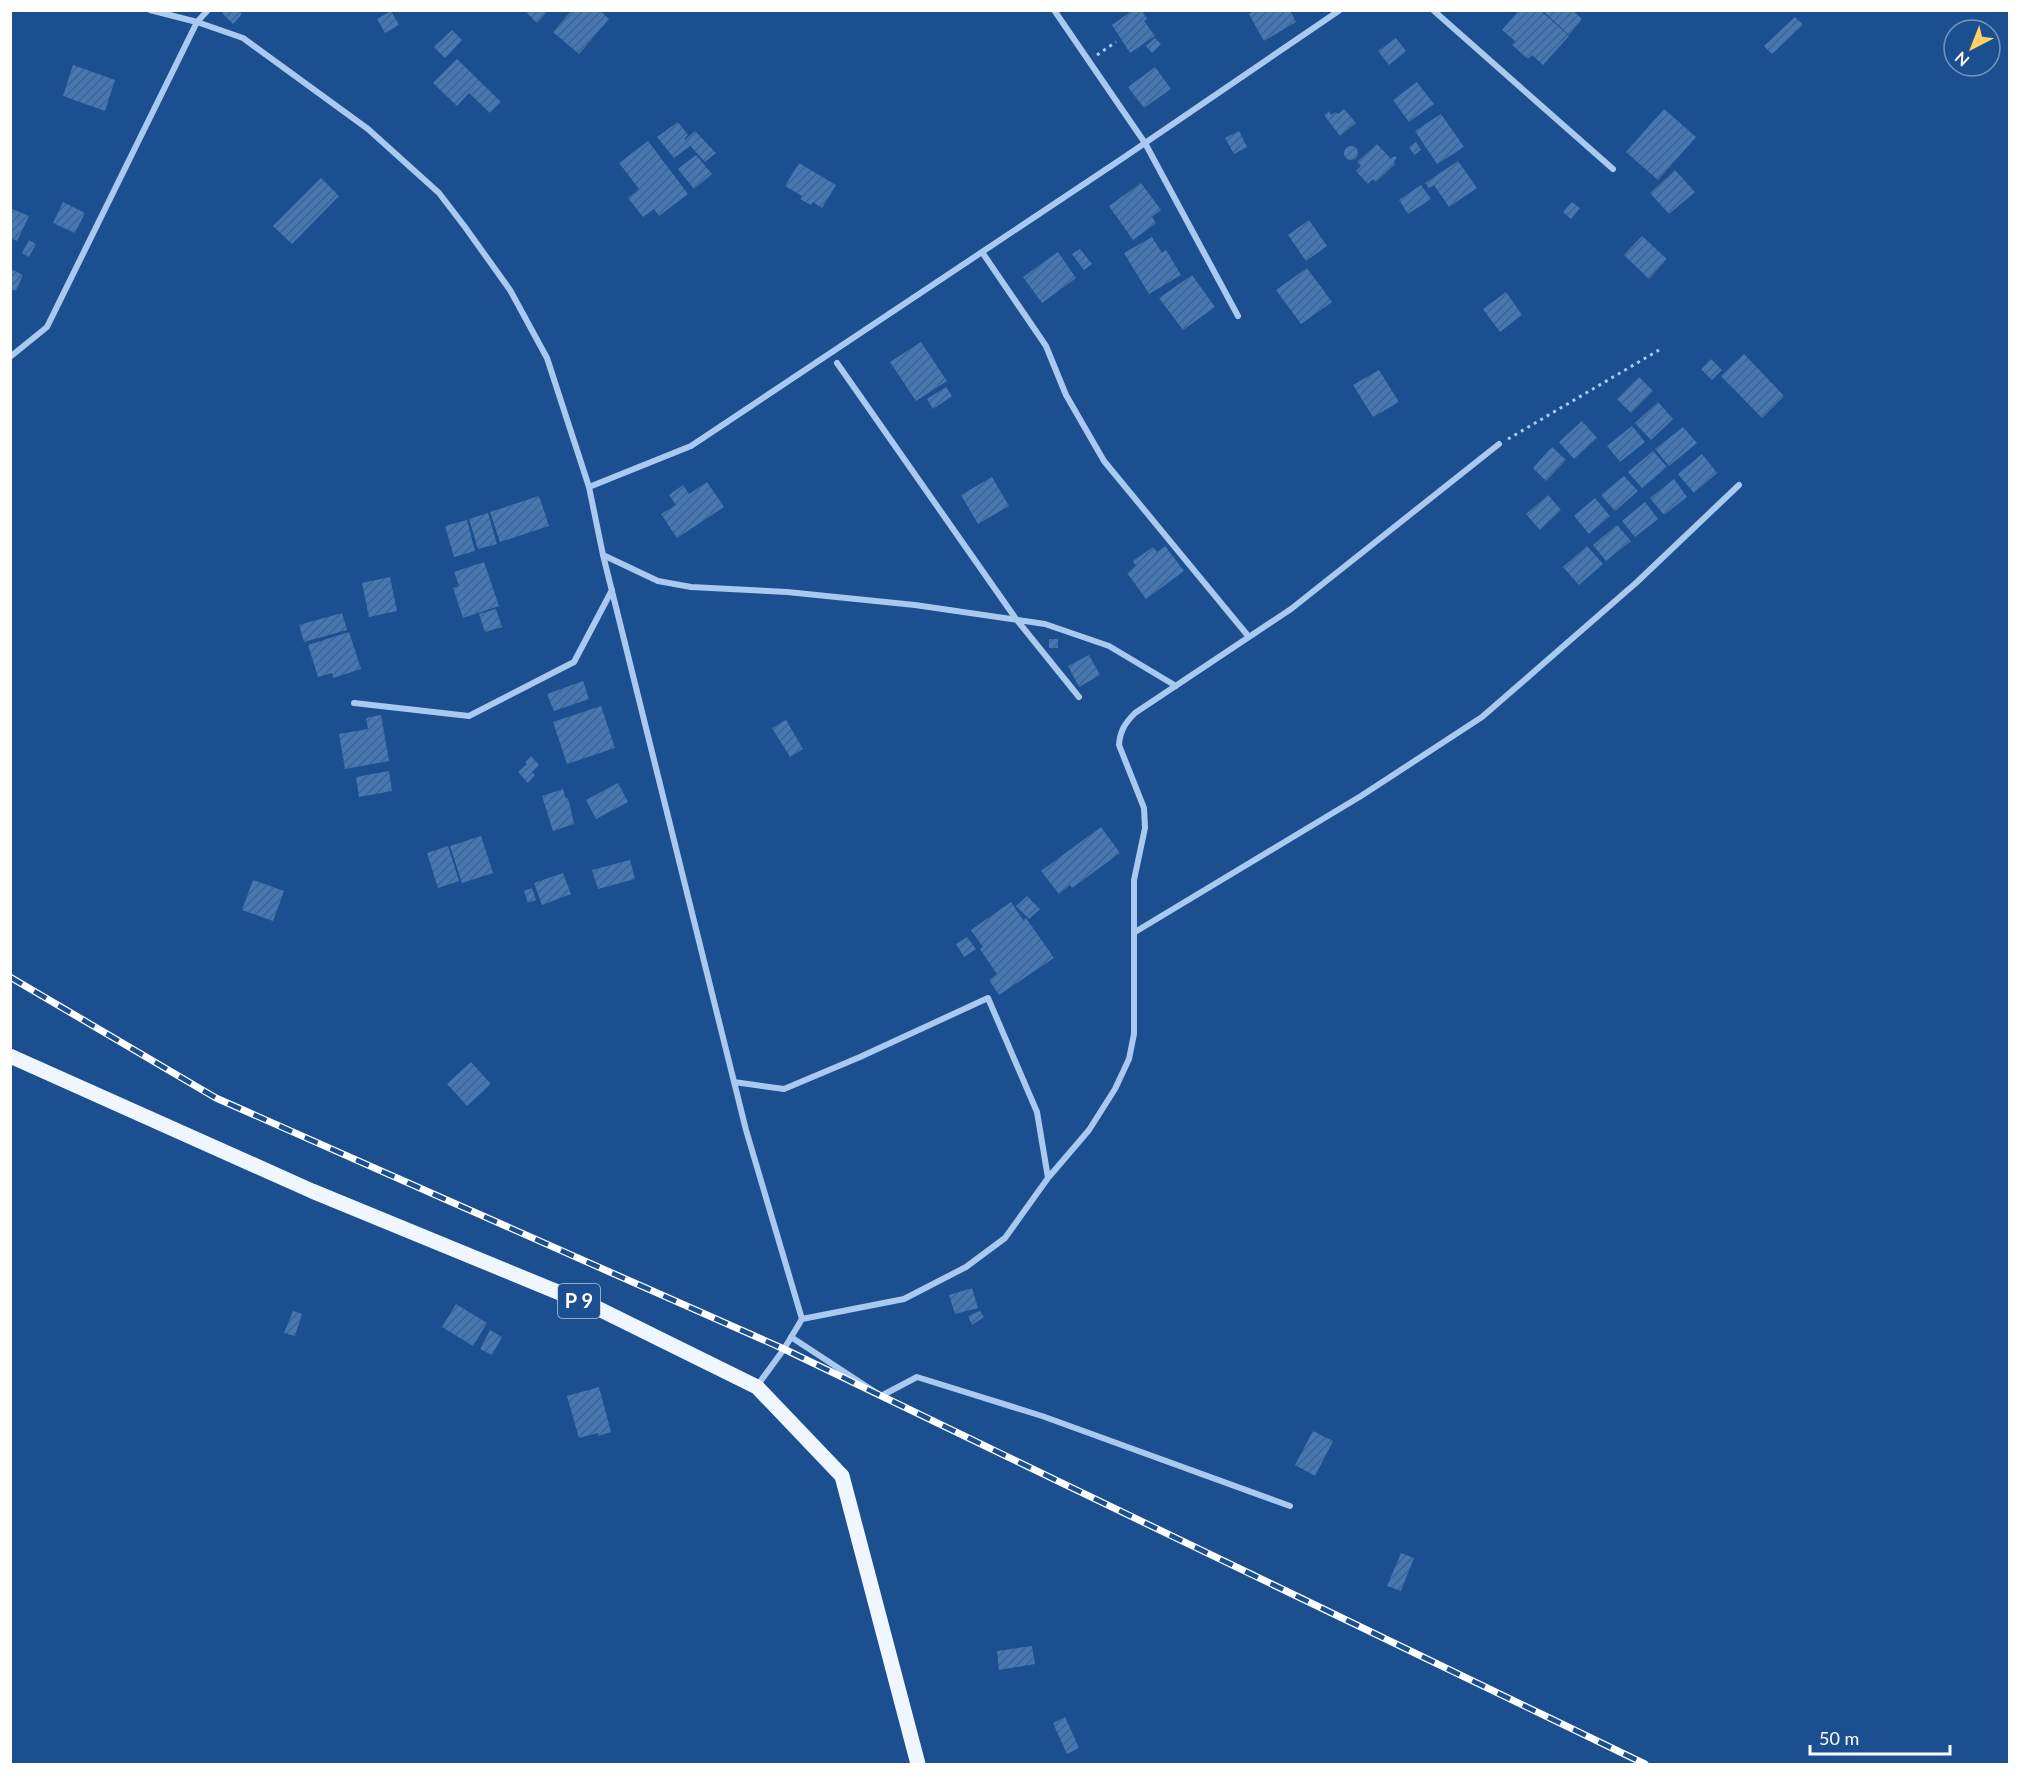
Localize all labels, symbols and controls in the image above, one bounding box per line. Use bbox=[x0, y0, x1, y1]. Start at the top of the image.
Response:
north arrow bbox=[1942, 18, 2002, 78]
text: N bbox=[1951, 48, 1973, 71]
road number: P 9 bbox=[558, 1284, 600, 1318]
scale bar bbox=[1810, 1718, 1950, 1756]
text: 50 m bbox=[1819, 1727, 1859, 1749]

